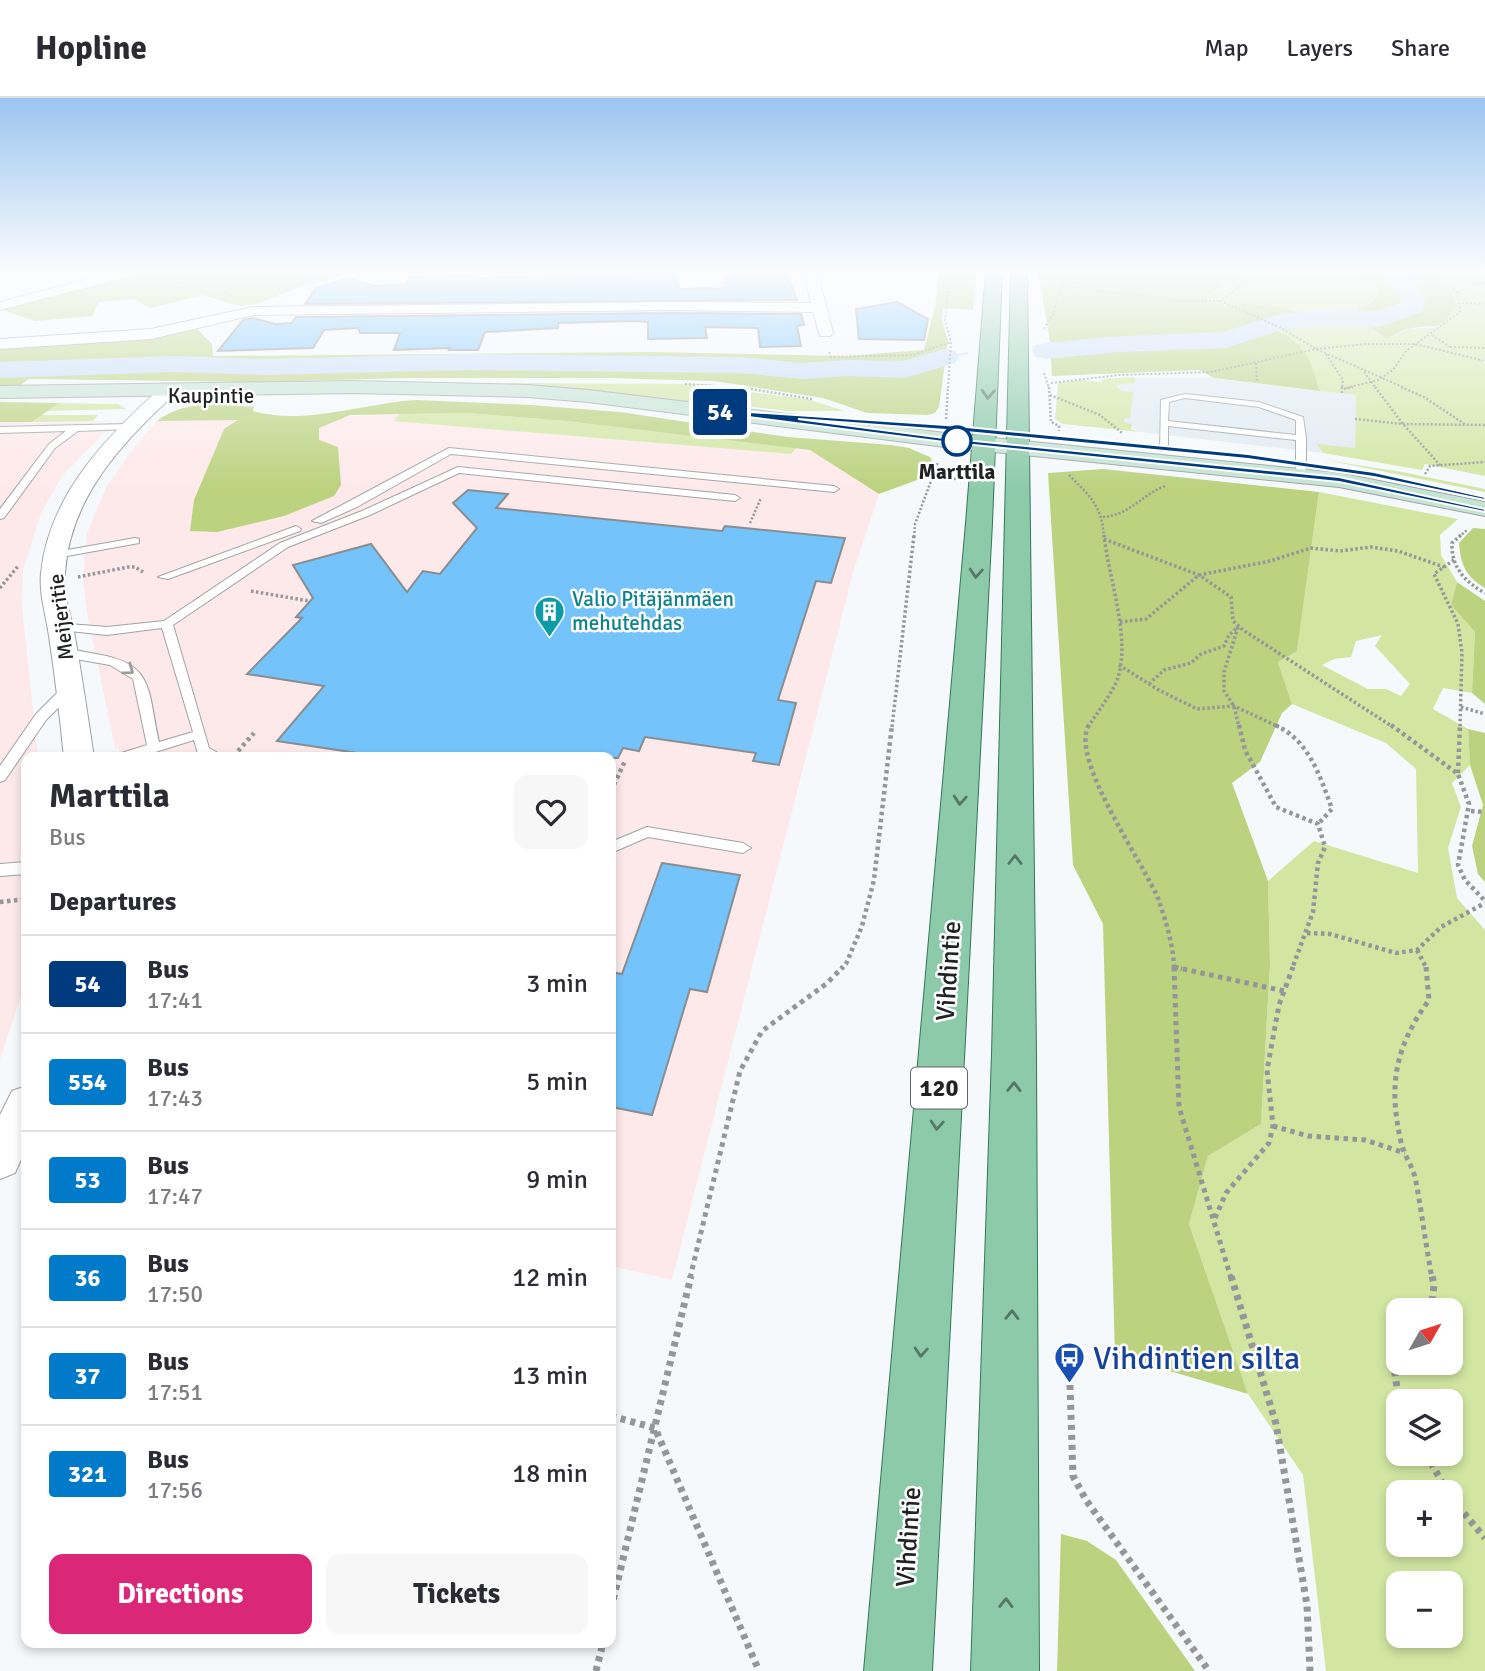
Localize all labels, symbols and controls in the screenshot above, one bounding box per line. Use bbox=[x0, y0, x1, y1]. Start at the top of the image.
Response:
text: Hopline bbox=[35, 28, 147, 69]
text: Map bbox=[1204, 33, 1249, 63]
text: Layers bbox=[1287, 33, 1353, 63]
text: Share bbox=[1391, 33, 1450, 63]
street label: Kaupintie bbox=[168, 383, 254, 409]
line badge: 54 bbox=[688, 389, 752, 435]
one-way arrow bbox=[980, 389, 995, 400]
text: 54 bbox=[707, 397, 733, 427]
marker: Marttila bbox=[942, 426, 972, 456]
place label: Marttila bbox=[919, 459, 996, 485]
one-way arrow bbox=[969, 568, 984, 579]
street label: Meijeritie bbox=[43, 572, 79, 662]
place label: Valio Pitäjänmäen mehutehdas bbox=[572, 586, 734, 636]
building icon: Valio Pitäjänmäen mehutehdas bbox=[532, 594, 566, 638]
one-way arrow bbox=[122, 662, 134, 675]
button: heart bbox=[514, 775, 588, 849]
text: Marttila bbox=[49, 776, 170, 817]
one-way arrow bbox=[953, 795, 968, 806]
text: Bus bbox=[49, 823, 86, 852]
one-way arrow bbox=[1007, 854, 1023, 864]
text: Departures bbox=[49, 886, 176, 918]
street label: Vihdintie bbox=[930, 920, 968, 1022]
text: Bus bbox=[147, 954, 189, 986]
text: 3 min bbox=[526, 968, 588, 1000]
text: 54 bbox=[75, 969, 100, 999]
text: 17:41 bbox=[147, 986, 203, 1015]
text: Bus bbox=[147, 1052, 189, 1084]
text: 5 min bbox=[526, 1066, 588, 1098]
text: 554 bbox=[68, 1067, 107, 1097]
road number: 120 bbox=[911, 1068, 967, 1108]
one-way arrow bbox=[1006, 1081, 1022, 1092]
text: 17:43 bbox=[147, 1084, 203, 1113]
one-way arrow bbox=[930, 1119, 945, 1130]
text: Bus bbox=[147, 1150, 189, 1182]
text: 9 min bbox=[526, 1164, 588, 1196]
text: 53 bbox=[75, 1165, 100, 1195]
text: 17:47 bbox=[147, 1182, 203, 1211]
text: Bus bbox=[147, 1248, 189, 1280]
text: 12 min bbox=[512, 1262, 588, 1294]
text: 36 bbox=[75, 1263, 100, 1293]
text: 17:50 bbox=[147, 1280, 203, 1309]
north arrow bbox=[1386, 1298, 1463, 1376]
map controls bbox=[1386, 1298, 1463, 1648]
one-way arrow bbox=[1004, 1309, 1019, 1320]
place label: Vihdintien silta bbox=[1093, 1339, 1300, 1378]
bus stop icon: Vihdintien silta bbox=[1053, 1341, 1087, 1385]
text: Bus bbox=[147, 1346, 189, 1378]
one-way arrow bbox=[914, 1346, 929, 1357]
text: 13 min bbox=[512, 1360, 588, 1392]
text: 37 bbox=[75, 1361, 100, 1391]
text: 17:51 bbox=[147, 1378, 203, 1407]
button: layers bbox=[1386, 1389, 1463, 1466]
text: Bus bbox=[147, 1444, 189, 1476]
text: 18 min bbox=[512, 1458, 588, 1490]
text: 321 bbox=[68, 1459, 107, 1489]
text: 17:56 bbox=[147, 1476, 203, 1505]
button: + bbox=[1386, 1480, 1463, 1557]
street label: Vihdintie bbox=[890, 1486, 928, 1588]
button: Directions bbox=[49, 1554, 312, 1634]
button: Tickets bbox=[326, 1554, 588, 1634]
button: − bbox=[1386, 1571, 1463, 1648]
one-way arrow bbox=[999, 1597, 1014, 1608]

